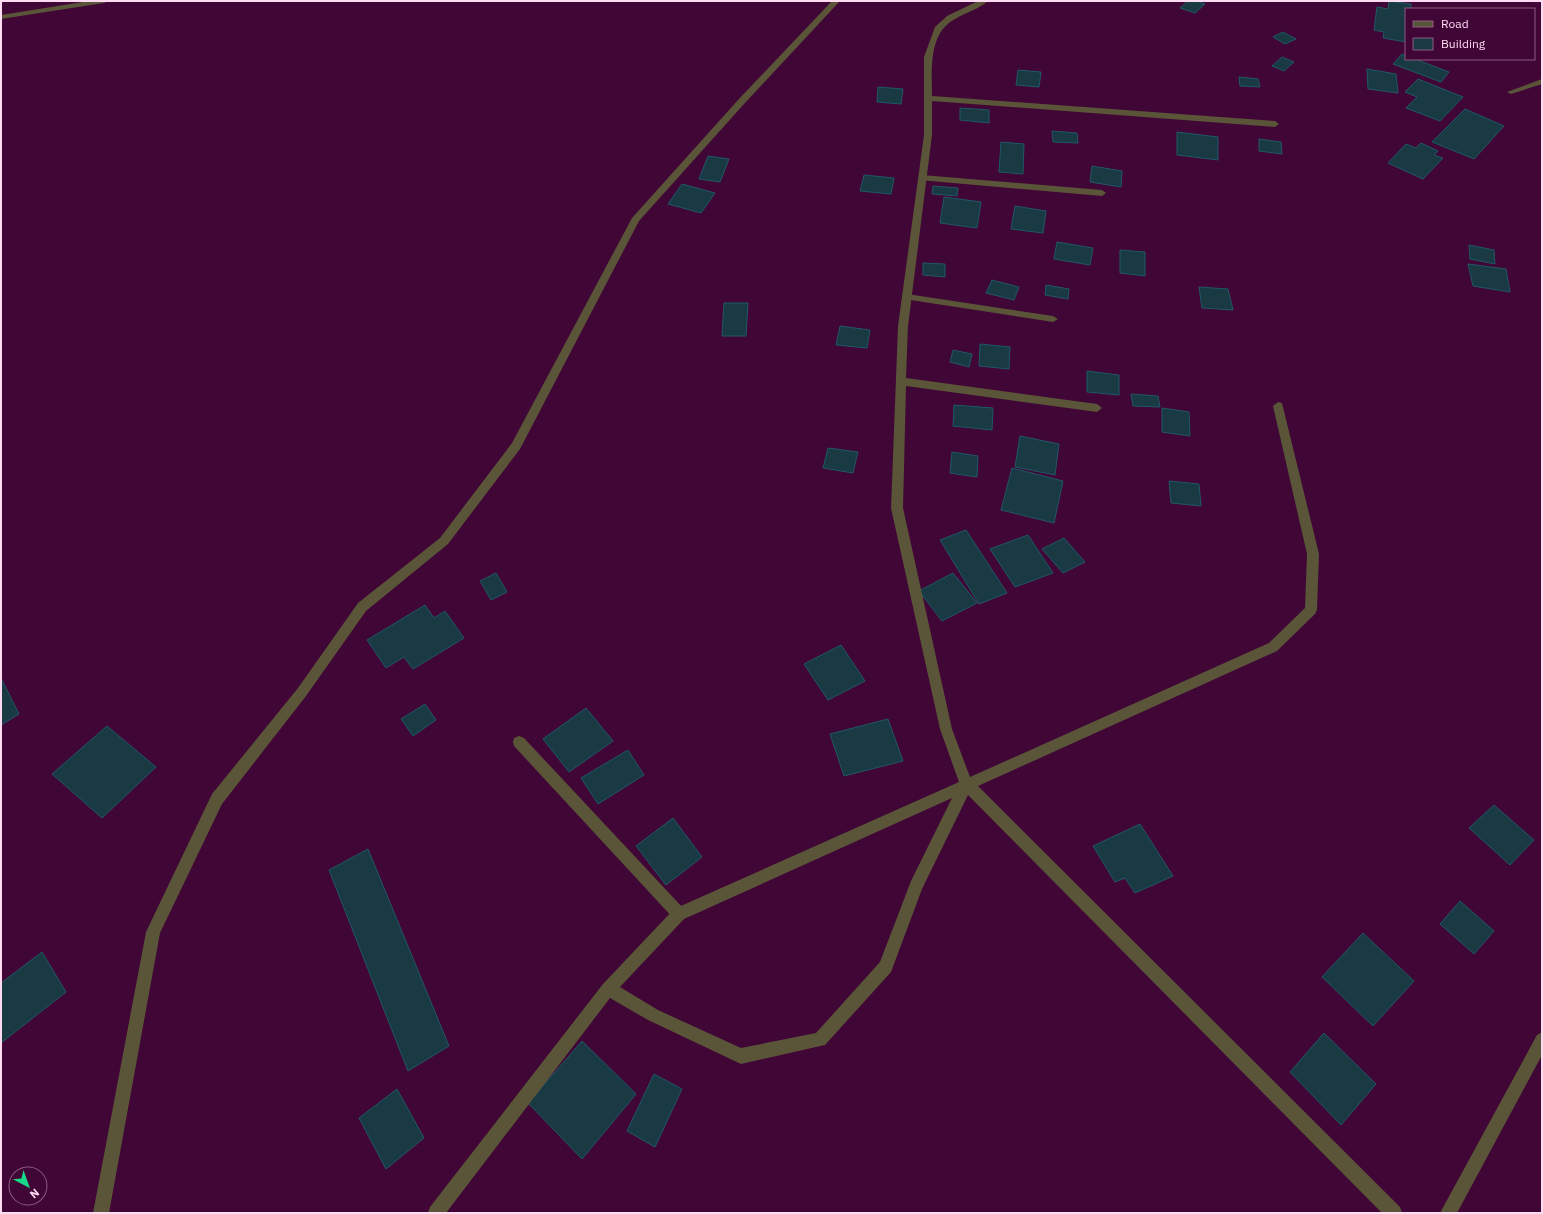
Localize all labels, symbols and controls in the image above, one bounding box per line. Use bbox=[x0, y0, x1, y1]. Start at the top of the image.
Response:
legend bbox=[1405, 8, 1535, 60]
text: Road bbox=[1441, 16, 1469, 31]
text: Building bbox=[1441, 36, 1486, 51]
north arrow bbox=[8, 1166, 48, 1206]
text: N bbox=[27, 1186, 42, 1201]

